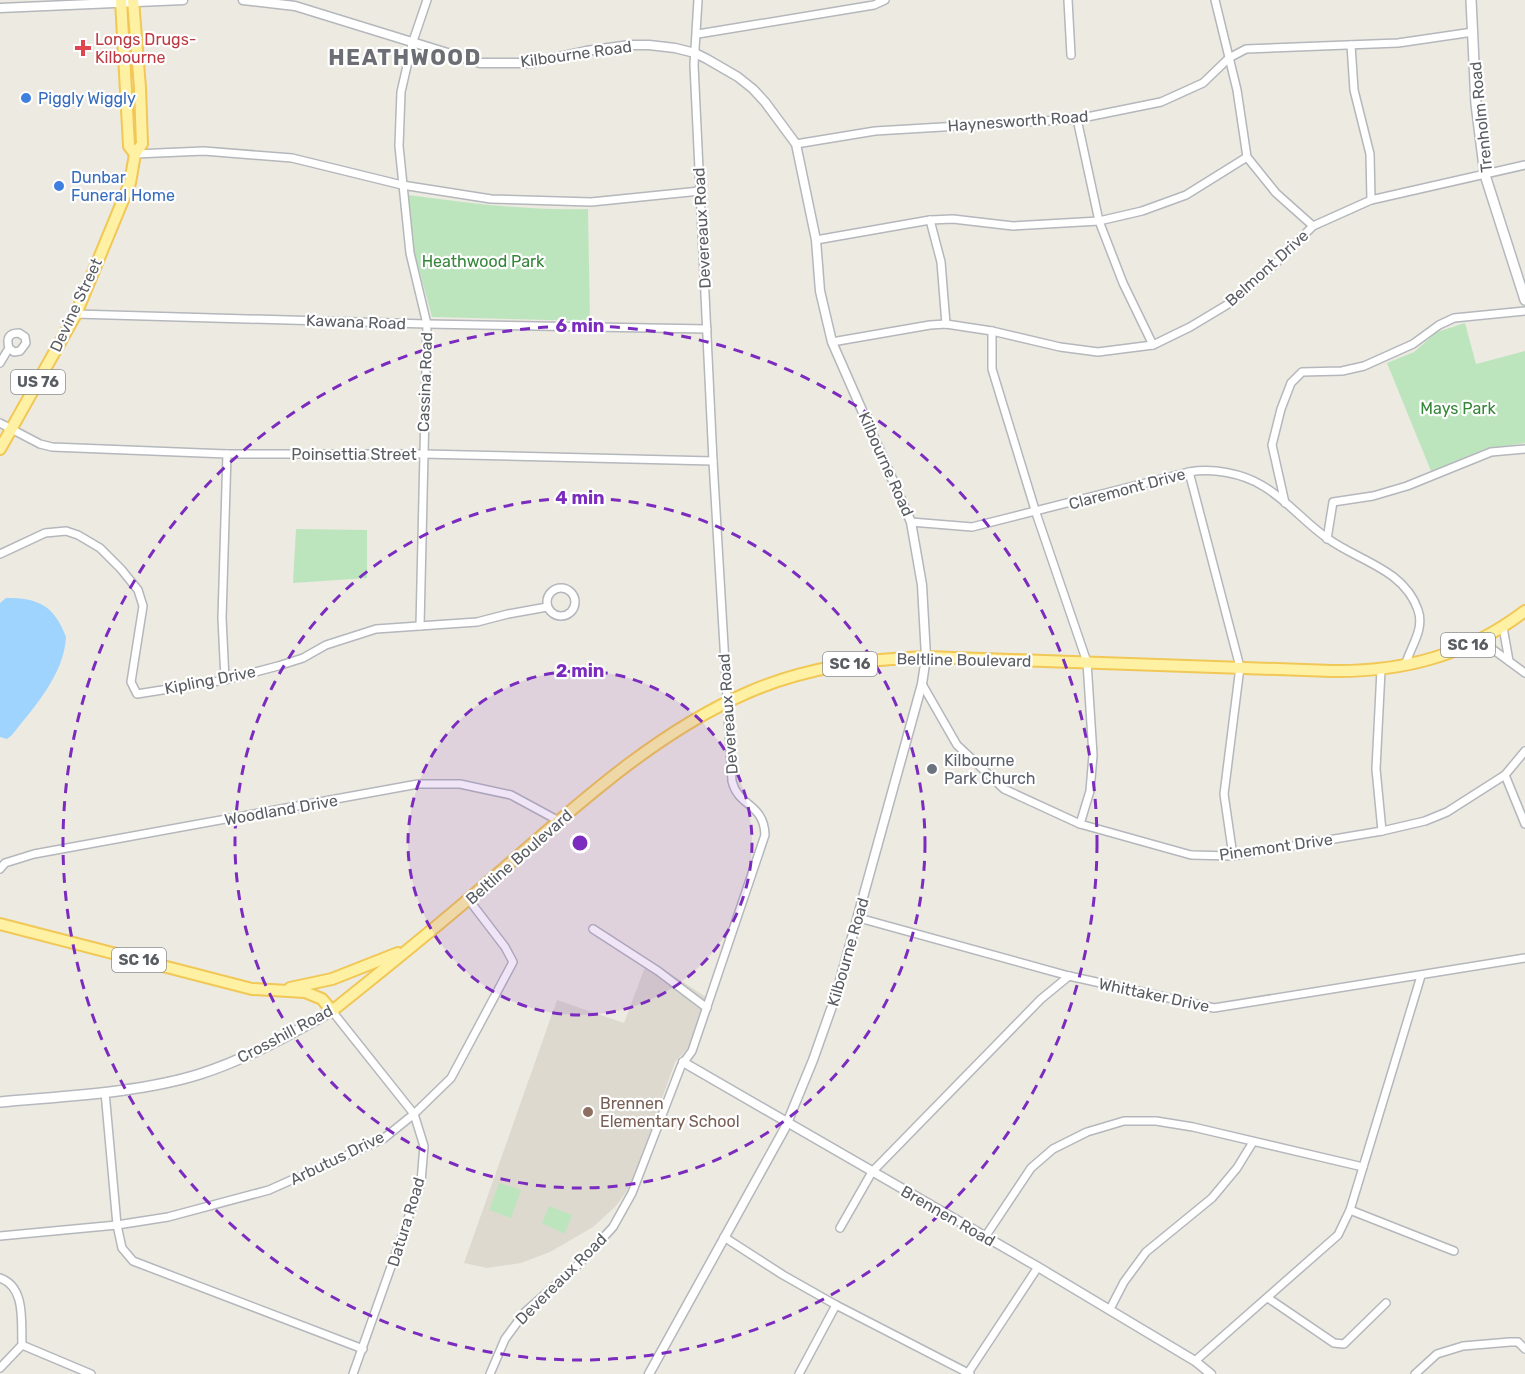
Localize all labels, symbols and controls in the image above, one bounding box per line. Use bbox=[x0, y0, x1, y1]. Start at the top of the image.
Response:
place label: Longs Drugs- Kilbourne bbox=[95, 30, 196, 67]
street label: Kilbourne Road bbox=[519, 37, 633, 71]
marker: Longs Drugs- Kilbourne bbox=[76, 41, 90, 55]
district label: HEATHWOOD bbox=[328, 44, 482, 71]
street label: Trenholm Road bbox=[1466, 61, 1496, 173]
place label: Piggly Wiggly bbox=[38, 89, 136, 108]
marker: Piggly Wiggly bbox=[19, 91, 33, 105]
street label: Haynesworth Road bbox=[947, 107, 1089, 135]
street label: Devereaux Road bbox=[689, 167, 715, 289]
place label: Dunbar Funeral Home bbox=[71, 168, 175, 205]
marker: Dunbar Funeral Home bbox=[52, 179, 66, 193]
street label: Belmont Drive bbox=[1222, 226, 1312, 310]
park label: Heathwood Park bbox=[422, 252, 545, 271]
street label: Devine Street bbox=[46, 255, 106, 355]
street label: Kawana Road bbox=[306, 311, 406, 333]
text: 6 min bbox=[556, 315, 604, 337]
street label: Cassina Road bbox=[414, 332, 436, 432]
road number: US 76 bbox=[11, 370, 65, 394]
park label: Mays Park bbox=[1420, 399, 1496, 418]
street label: Kilbourne Road bbox=[854, 409, 918, 519]
street label: Poinsettia Street bbox=[291, 445, 417, 464]
street label: Claremont Drive bbox=[1067, 464, 1187, 514]
text: 4 min bbox=[555, 487, 605, 509]
road number: SC 16 bbox=[1441, 633, 1495, 657]
street label: Beltline Boulevard bbox=[896, 649, 1032, 671]
road number: SC 16 bbox=[823, 652, 877, 676]
street label: Devereaux Road bbox=[714, 653, 742, 775]
text: 2 min bbox=[556, 660, 604, 682]
street label: Kipling Drive bbox=[163, 662, 257, 698]
place label: Kilbourne Park Church bbox=[944, 751, 1036, 788]
marker: Kilbourne Park Church bbox=[925, 762, 939, 776]
street label: Woodland Drive bbox=[223, 791, 339, 829]
street label: Beltline Boulevard bbox=[462, 806, 576, 908]
street label: Pinemont Drive bbox=[1218, 830, 1334, 864]
centre of rings bbox=[570, 833, 590, 853]
street label: Kilbourne Road bbox=[823, 895, 873, 1009]
road number: SC 16 bbox=[112, 948, 166, 972]
street label: Whittaker Drive bbox=[1097, 974, 1211, 1016]
street label: Crosshill Road bbox=[234, 1001, 336, 1067]
place label: Brennen Elementary School bbox=[600, 1094, 740, 1131]
marker: Brennen Elementary School bbox=[581, 1105, 595, 1119]
street label: Arbutus Drive bbox=[287, 1127, 387, 1189]
street label: Datura Road bbox=[383, 1175, 429, 1269]
street label: Brennen Road bbox=[898, 1181, 998, 1251]
street label: Devereaux Road bbox=[511, 1229, 611, 1329]

